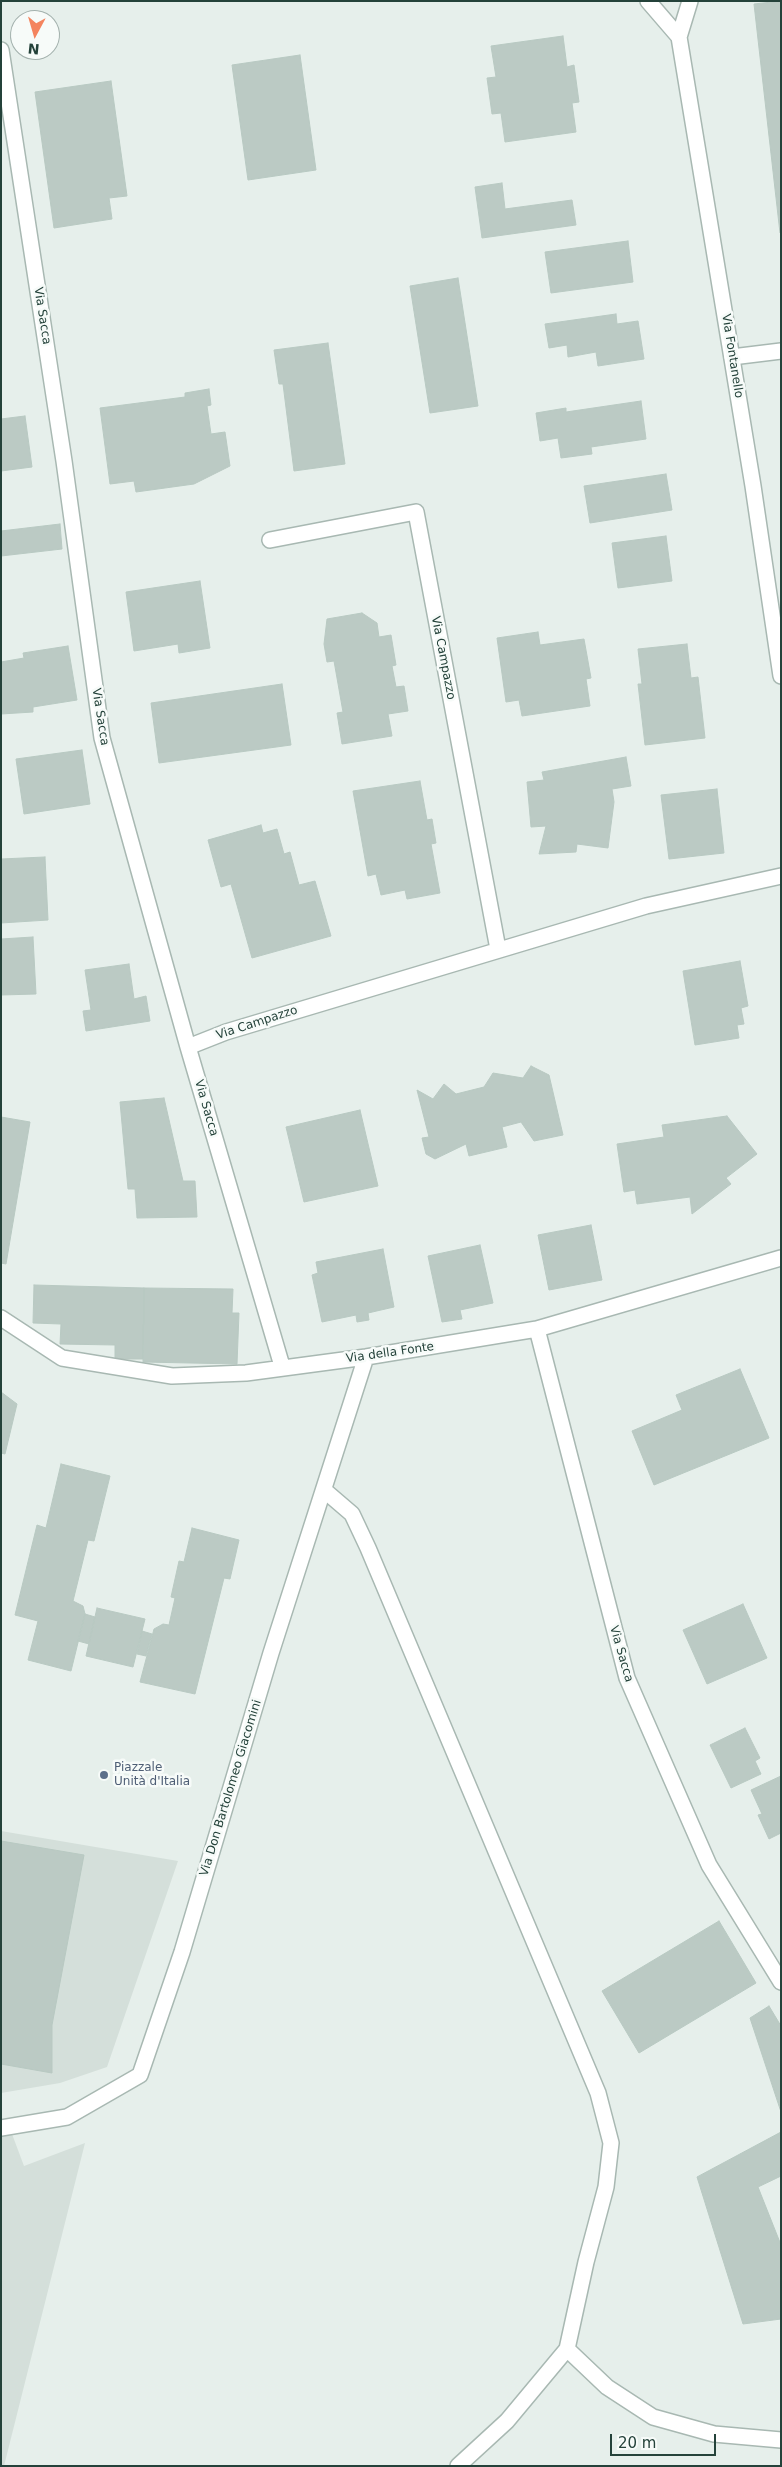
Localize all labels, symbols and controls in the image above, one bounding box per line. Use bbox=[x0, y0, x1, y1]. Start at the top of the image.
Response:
north arrow bbox=[10, 10, 60, 60]
text: N bbox=[27, 40, 40, 57]
street label: Via Sacca bbox=[30, 286, 54, 346]
street label: Via Fontanello bbox=[718, 313, 746, 399]
street label: Via Campazzo bbox=[428, 615, 458, 701]
street label: Via Sacca bbox=[88, 687, 112, 747]
street label: Via Campazzo bbox=[214, 1003, 300, 1043]
street label: Via Sacca bbox=[191, 1078, 221, 1138]
street label: Via della Fonte bbox=[345, 1340, 435, 1366]
street label: Via Sacca bbox=[606, 1624, 636, 1684]
street label: Via Don Bartolomeo Giacomini bbox=[197, 1698, 265, 1878]
place label: Piazzale Unità d'Italia bbox=[114, 1761, 190, 1789]
marker: Piazzale Unità d'Italia bbox=[98, 1769, 110, 1781]
scale bar bbox=[612, 2424, 718, 2456]
text: 20 m bbox=[618, 2434, 656, 2452]

